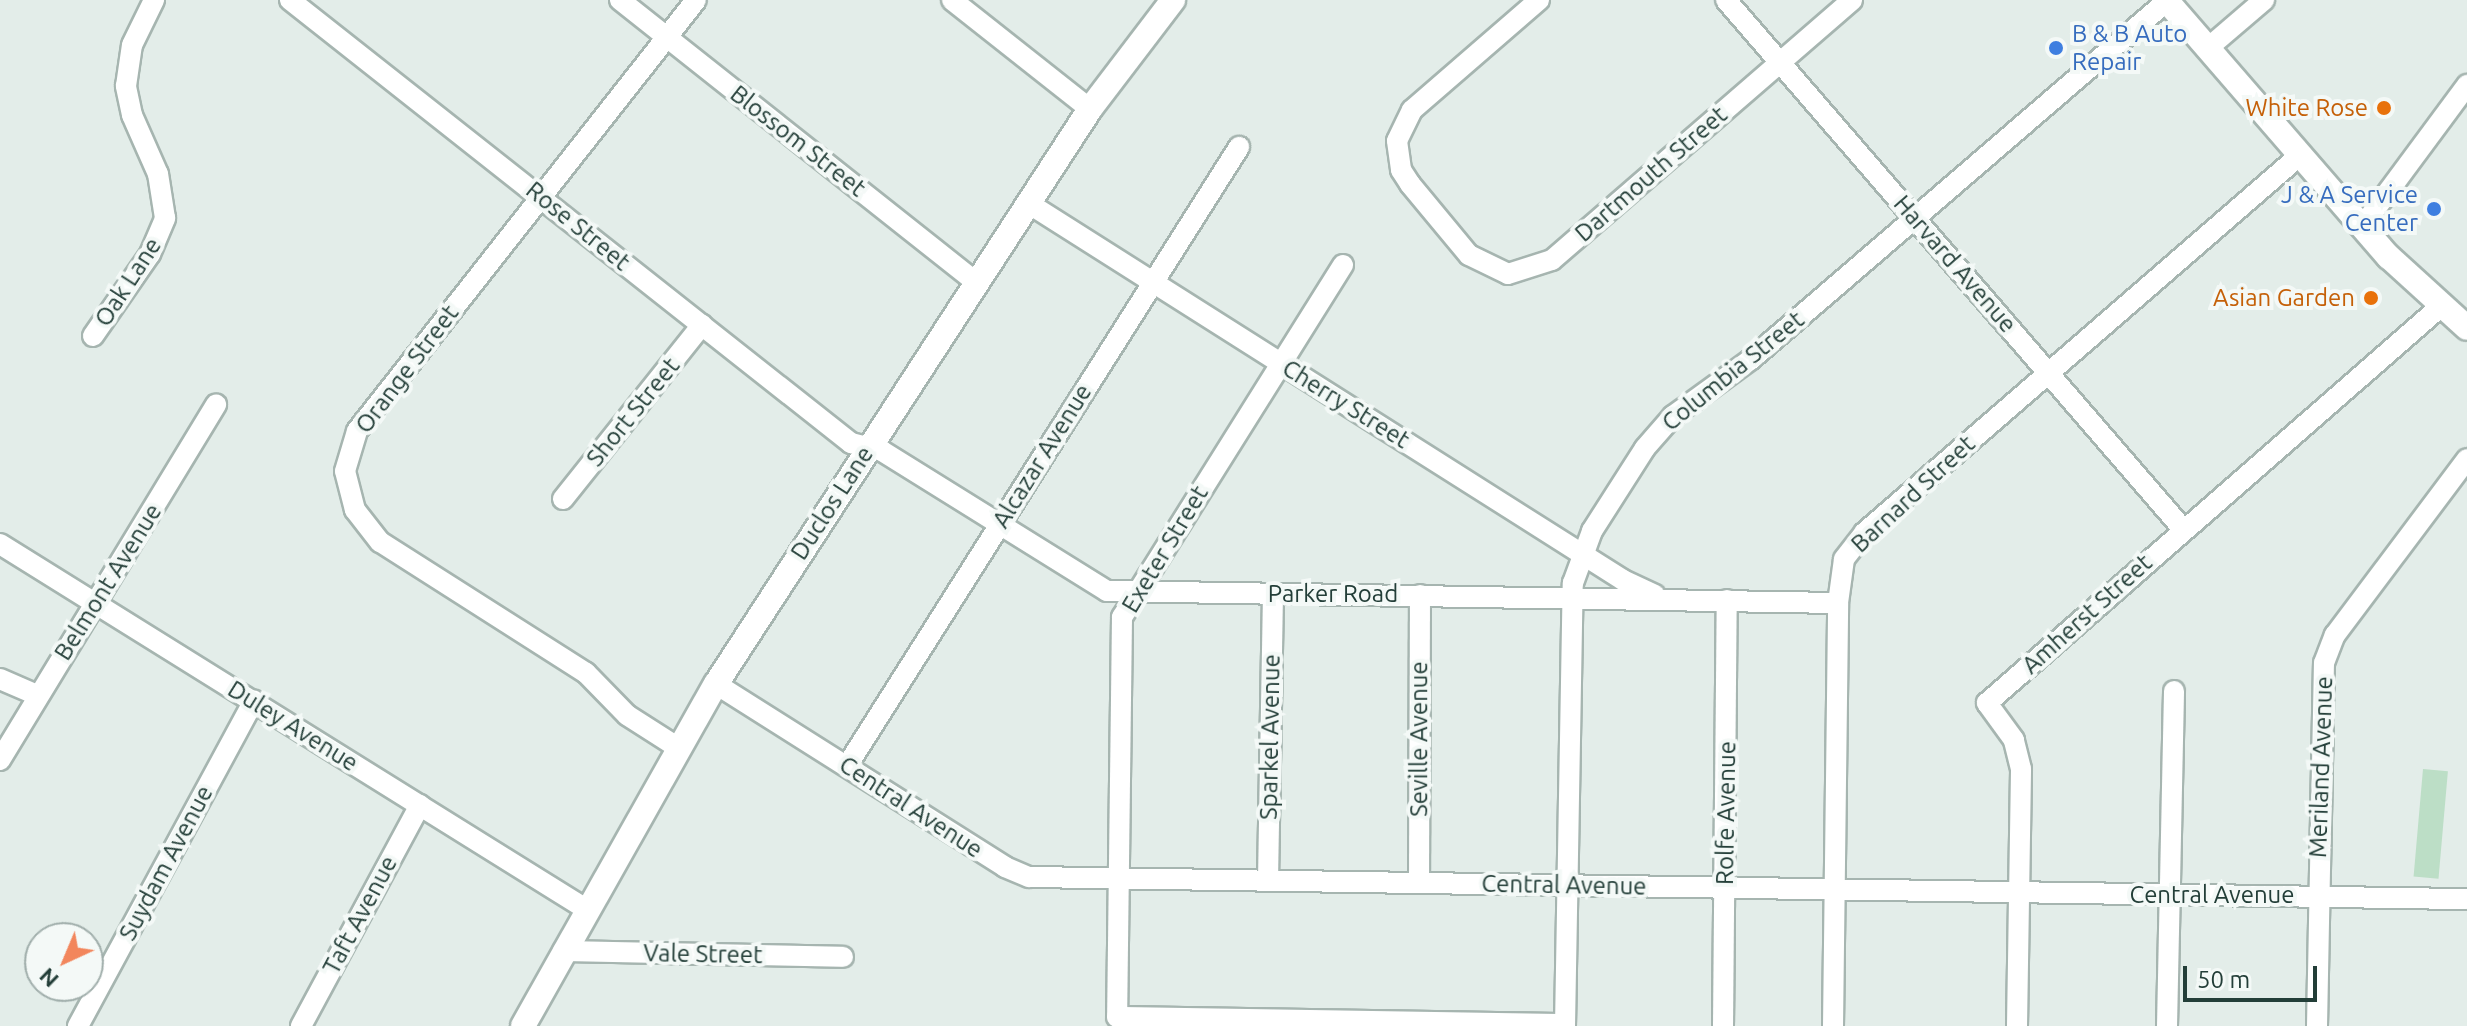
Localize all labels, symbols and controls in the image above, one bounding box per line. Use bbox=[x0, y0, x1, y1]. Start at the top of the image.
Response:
place label: B & B Auto Repair bbox=[2072, 20, 2187, 76]
marker: B & B Auto Repair bbox=[2047, 39, 2065, 57]
street label: Blossom Street bbox=[725, 79, 871, 203]
place label: White Rose bbox=[2246, 94, 2368, 122]
marker: White Rose bbox=[2375, 99, 2393, 117]
street label: Dartmouth Street bbox=[1569, 100, 1733, 248]
street label: Rose Street bbox=[520, 175, 636, 277]
place label: J & A Service Center bbox=[2281, 181, 2418, 237]
street label: Harvard Avenue bbox=[1888, 190, 2022, 338]
marker: J & A Service Center bbox=[2425, 200, 2443, 218]
street label: Oak Lane bbox=[89, 232, 167, 332]
place label: Asian Garden bbox=[2213, 284, 2355, 312]
marker: Asian Garden bbox=[2362, 289, 2380, 307]
street label: Orange Street bbox=[349, 299, 465, 439]
street label: Columbia Street bbox=[1656, 305, 1810, 437]
street label: Short Street bbox=[580, 352, 686, 472]
street label: Cherry Street bbox=[1277, 354, 1415, 454]
street label: Alcazar Avenue bbox=[986, 379, 1098, 533]
street label: Barnard Street bbox=[1845, 429, 1981, 559]
street label: Duclos Lane bbox=[785, 441, 879, 565]
street label: Exeter Street bbox=[1116, 480, 1214, 618]
street label: Belmont Avenue bbox=[48, 498, 168, 666]
street label: Amherst Street bbox=[2016, 548, 2158, 680]
street label: Parker Road bbox=[1268, 580, 1398, 608]
street label: Sparkel Avenue bbox=[1254, 654, 1286, 820]
street label: Seville Avenue bbox=[1405, 661, 1433, 817]
street label: Duley Avenue bbox=[223, 675, 363, 777]
street label: Meriland Avenue bbox=[2303, 676, 2339, 858]
street label: Rolfe Avenue bbox=[1710, 741, 1742, 885]
street label: Central Avenue bbox=[834, 750, 988, 864]
street label: Suydam Avenue bbox=[113, 781, 219, 945]
street label: Taft Avenue bbox=[317, 851, 403, 979]
street label: Central Avenue bbox=[1481, 869, 1647, 901]
street label: Central Avenue bbox=[2129, 881, 2295, 909]
north arrow bbox=[24, 922, 104, 1002]
street label: Vale Street bbox=[643, 939, 763, 969]
scale bar bbox=[2187, 950, 2321, 1000]
text: N bbox=[34, 963, 63, 993]
text: 50 m bbox=[2197, 966, 2250, 993]

